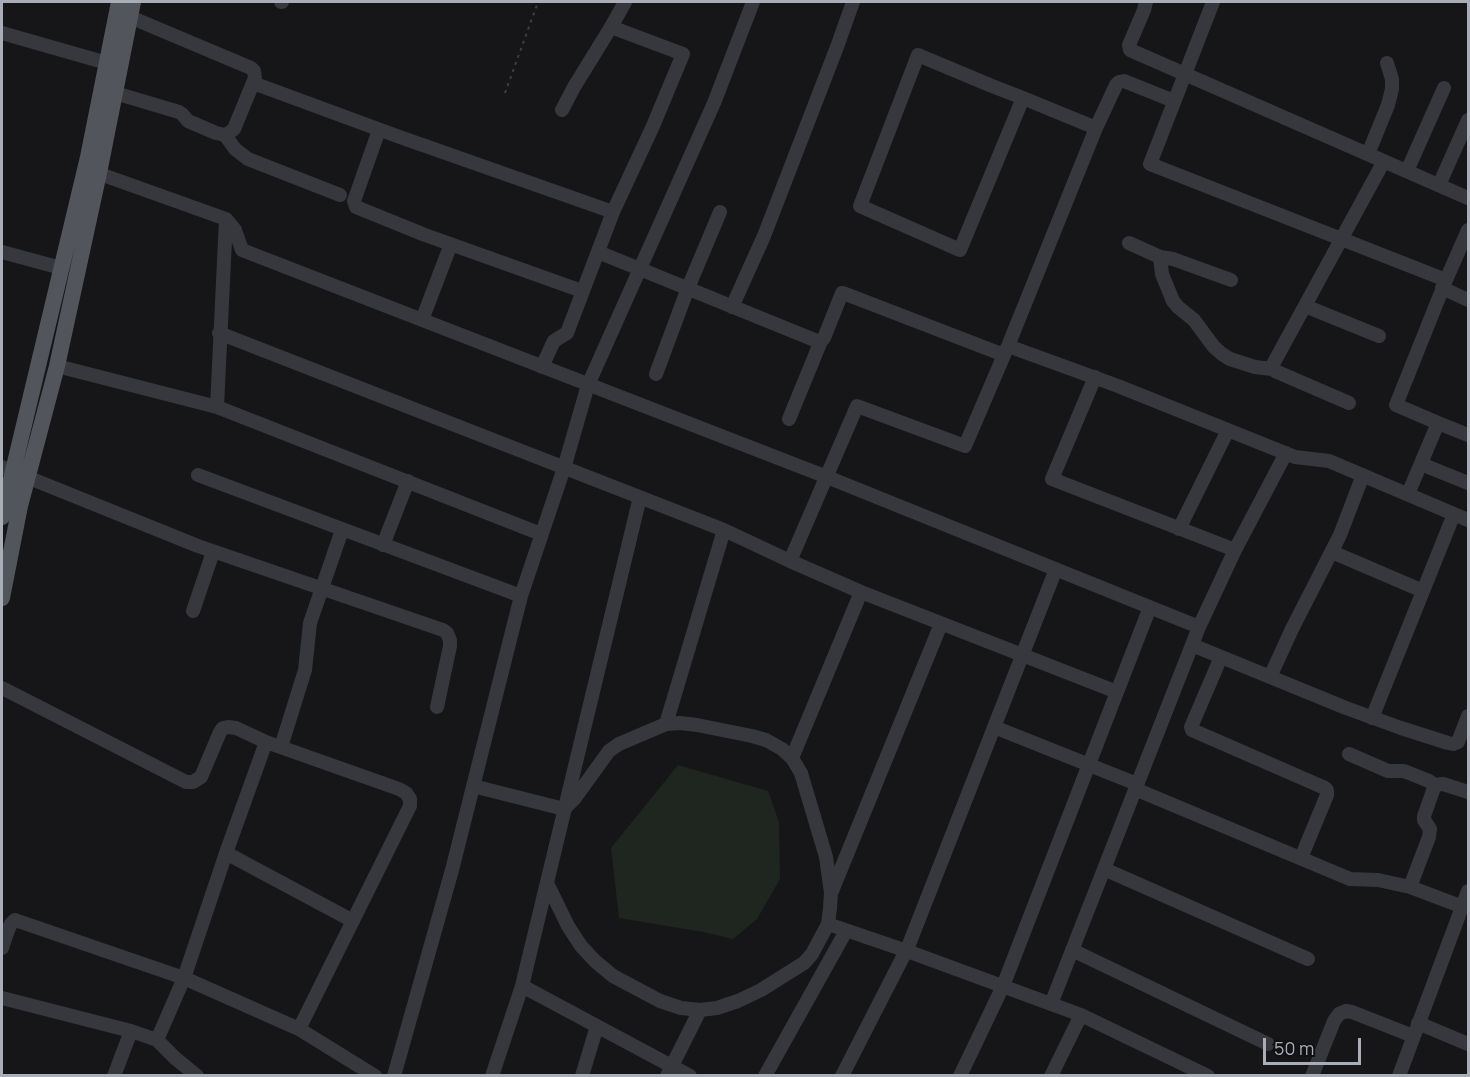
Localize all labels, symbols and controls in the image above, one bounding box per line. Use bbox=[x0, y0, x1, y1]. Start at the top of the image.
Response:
scale bar bbox=[1266, 1026, 1364, 1064]
text: 50 m bbox=[1274, 1036, 1314, 1060]

